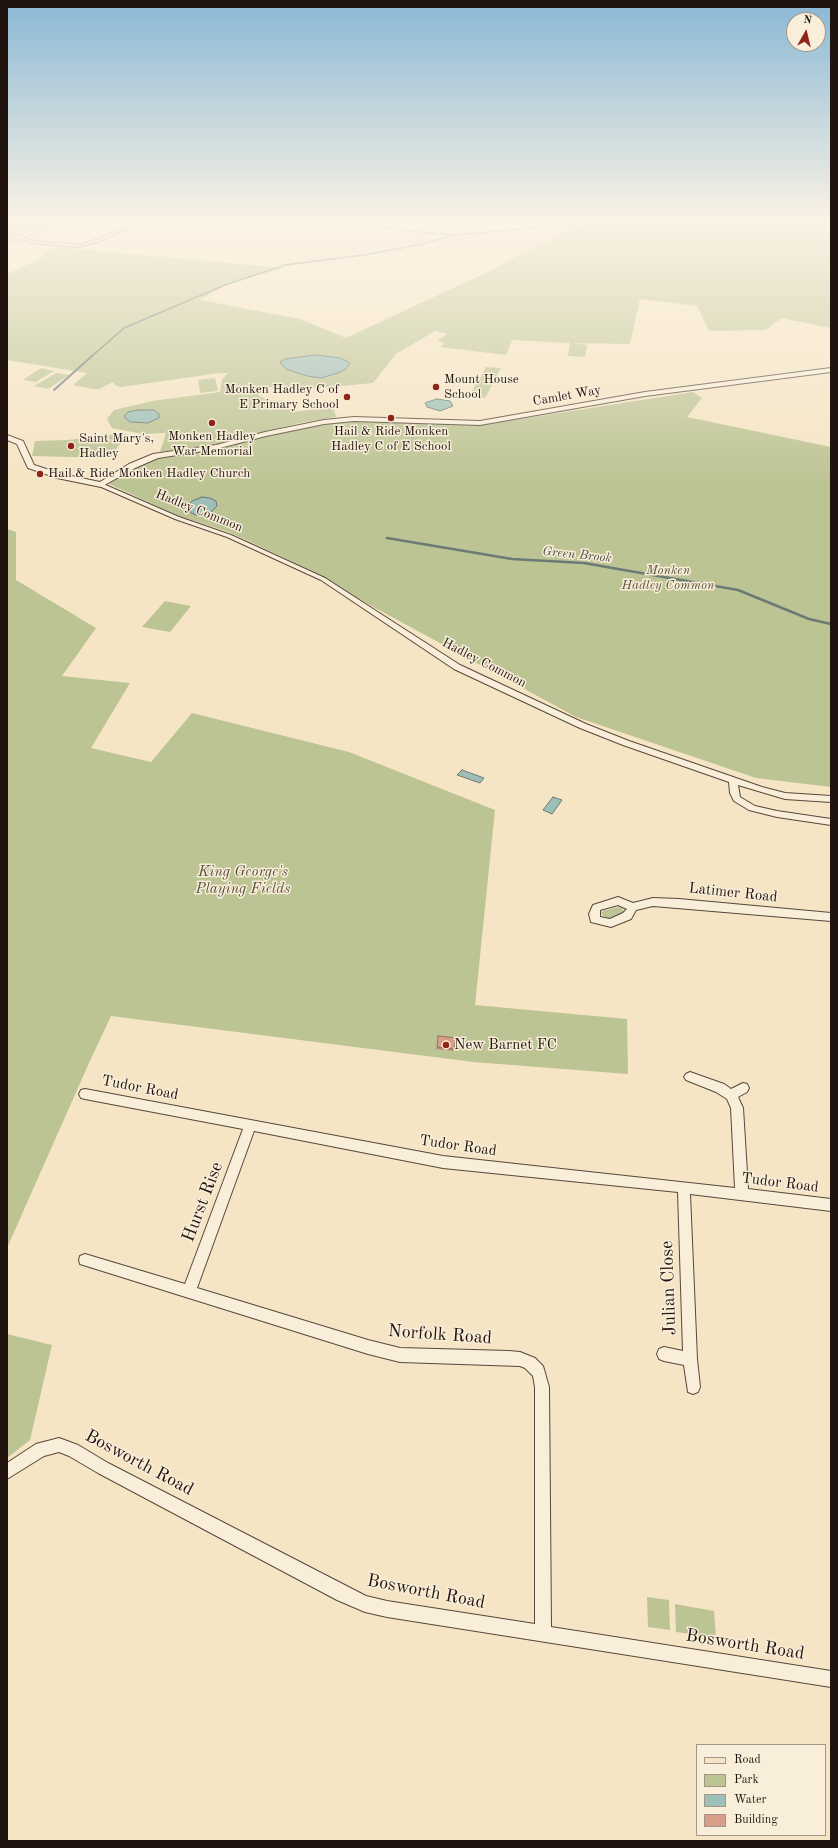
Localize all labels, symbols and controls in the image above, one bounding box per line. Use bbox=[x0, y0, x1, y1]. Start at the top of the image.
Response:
north arrow bbox=[786, 12, 826, 52]
text: N bbox=[803, 15, 813, 27]
place label: Mount House School bbox=[444, 372, 519, 403]
place label: Monken Hadley C of E Primary School bbox=[225, 382, 339, 413]
marker: Mount House School bbox=[431, 382, 441, 392]
street label: Camlet Way bbox=[532, 382, 602, 410]
marker: Monken Hadley C of E Primary School bbox=[342, 392, 352, 402]
marker: Hail & Ride Monken Hadley C of E School bbox=[386, 413, 396, 423]
marker: Monken Hadley War Memorial bbox=[207, 418, 217, 428]
place label: Hail & Ride Monken Hadley C of E School bbox=[331, 424, 451, 455]
place label: Monken Hadley War Memorial bbox=[168, 429, 256, 460]
place label: Saint Mary's, Hadley bbox=[79, 431, 154, 462]
marker: Saint Mary's, Hadley bbox=[66, 441, 76, 451]
place label: Hail & Ride Monken Hadley Church bbox=[48, 466, 250, 482]
marker: Hail & Ride Monken Hadley Church bbox=[35, 469, 45, 479]
street label: Hadley Common bbox=[153, 486, 245, 536]
water label: Green Brook bbox=[541, 544, 613, 566]
park label: Monken Hadley Common bbox=[622, 563, 714, 594]
street label: Hadley Common bbox=[439, 635, 529, 691]
park label: King George's Playing Fields bbox=[196, 863, 290, 898]
street label: Latimer Road bbox=[688, 879, 778, 907]
place label: New Barnet FC bbox=[454, 1036, 557, 1054]
marker: New Barnet FC bbox=[441, 1040, 451, 1050]
street label: Tudor Road bbox=[100, 1072, 180, 1104]
street label: Tudor Road bbox=[418, 1132, 498, 1160]
street label: Hurst Rise bbox=[178, 1159, 228, 1245]
street label: Tudor Road bbox=[740, 1169, 820, 1197]
street label: Julian Close bbox=[657, 1240, 681, 1336]
street label: Norfolk Road bbox=[387, 1321, 493, 1349]
street label: Bosworth Road bbox=[81, 1425, 197, 1501]
street label: Bosworth Road bbox=[365, 1570, 487, 1614]
street label: Bosworth Road bbox=[684, 1625, 806, 1665]
legend bbox=[696, 1744, 826, 1836]
text: Road bbox=[734, 1754, 761, 1766]
text: Park bbox=[734, 1774, 759, 1786]
text: Water bbox=[734, 1794, 766, 1806]
text: Building bbox=[734, 1814, 778, 1826]

